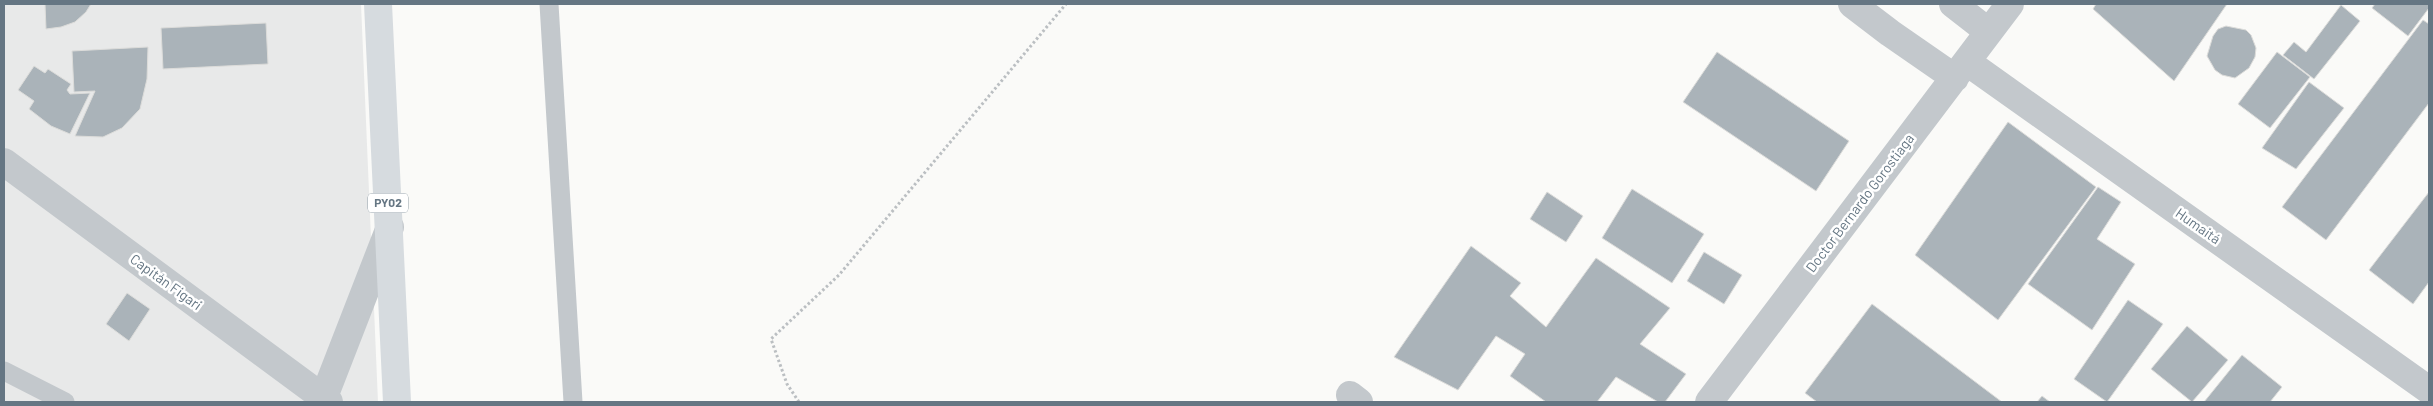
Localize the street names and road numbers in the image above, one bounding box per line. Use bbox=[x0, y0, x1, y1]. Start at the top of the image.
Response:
street label: Doctor Bernardo Gorostiaga bbox=[1802, 130, 1917, 275]
road number: PY02 bbox=[368, 194, 408, 212]
street label: Humaitá bbox=[2172, 204, 2224, 247]
street label: Capitán Figari bbox=[127, 250, 205, 313]

